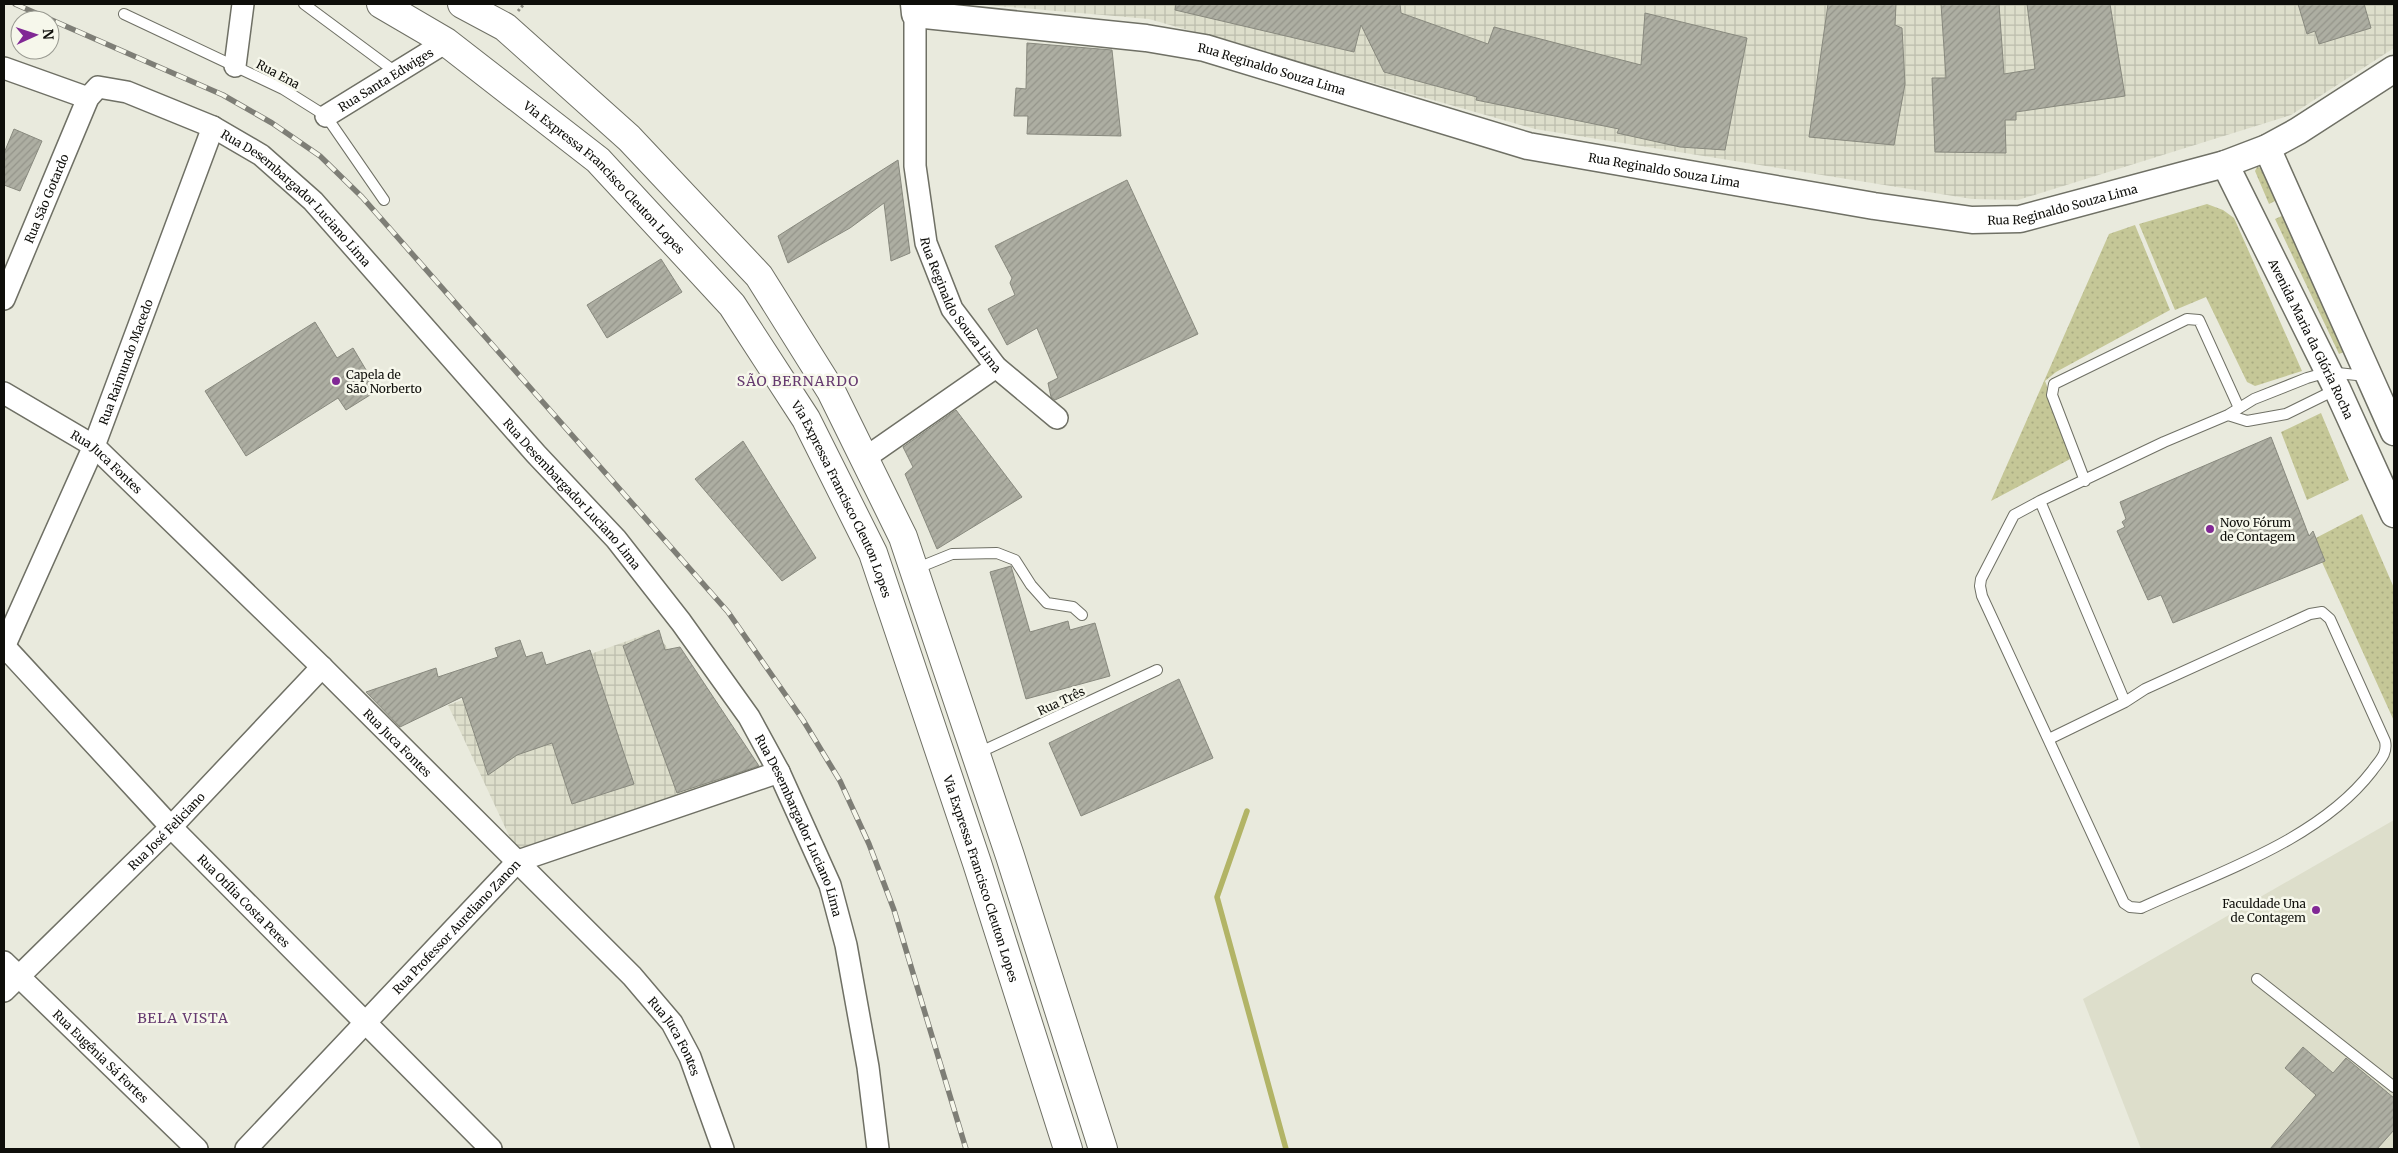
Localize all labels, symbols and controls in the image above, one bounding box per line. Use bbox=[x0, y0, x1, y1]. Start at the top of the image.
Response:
north arrow bbox=[10, 10, 60, 60]
text: N bbox=[39, 28, 57, 40]
street label: Rua Reginaldo Souza Lima bbox=[1197, 39, 1348, 98]
street label: Rua Santa Edwiges bbox=[335, 44, 436, 114]
street label: Rua Ena bbox=[254, 56, 303, 92]
street label: Via Expressa Francisco Cleuton Lopes bbox=[520, 97, 688, 257]
street label: Rua Desembargador Luciano Lima bbox=[219, 126, 375, 270]
street label: Rua Reginaldo Souza Lima bbox=[1587, 149, 1742, 190]
street label: Rua São Gotardo bbox=[21, 152, 71, 245]
street label: Rua Reginaldo Souza Lima bbox=[1987, 180, 2139, 227]
street label: Rua Reginaldo Souza Lima bbox=[918, 236, 1005, 376]
street label: Avenida Maria da Glória Rocha bbox=[2265, 255, 2357, 422]
street label: Rua Raimundo Macedo bbox=[95, 297, 156, 427]
place label: Capela de São Norberto bbox=[346, 367, 422, 396]
district label: SÃO BERNARDO bbox=[737, 372, 859, 390]
marker: Capela de São Norberto bbox=[330, 375, 342, 387]
street label: Via Expressa Francisco Cleuton Lopes bbox=[788, 397, 895, 600]
street label: Rua Desembargador Luciano Lima bbox=[500, 415, 645, 573]
street label: Rua Juca Fontes bbox=[68, 427, 146, 496]
place label: Novo Fórum de Contagem bbox=[2220, 515, 2295, 544]
marker: Novo Fórum de Contagem bbox=[2204, 523, 2216, 535]
street label: Rua Três bbox=[1035, 683, 1087, 718]
street label: Rua Juca Fontes bbox=[361, 705, 435, 780]
street label: Rua Desembargador Luciano Lima bbox=[752, 731, 846, 919]
street label: Via Expressa Francisco Cleuton Lopes bbox=[940, 772, 1022, 984]
street label: Rua José Feliciano bbox=[125, 789, 208, 873]
street label: Rua Otília Costa Peres bbox=[195, 851, 294, 950]
street label: Rua Professor Aureliano Zanon bbox=[389, 856, 523, 997]
place label: Faculdade Una de Contagem bbox=[2222, 896, 2307, 925]
marker: Faculdade Una de Contagem bbox=[2310, 904, 2322, 916]
street label: Rua Juca Fontes bbox=[645, 993, 704, 1078]
street label: Rua Eugênia Sá Fortes bbox=[50, 1006, 152, 1106]
district label: BELA VISTA bbox=[137, 1009, 229, 1027]

